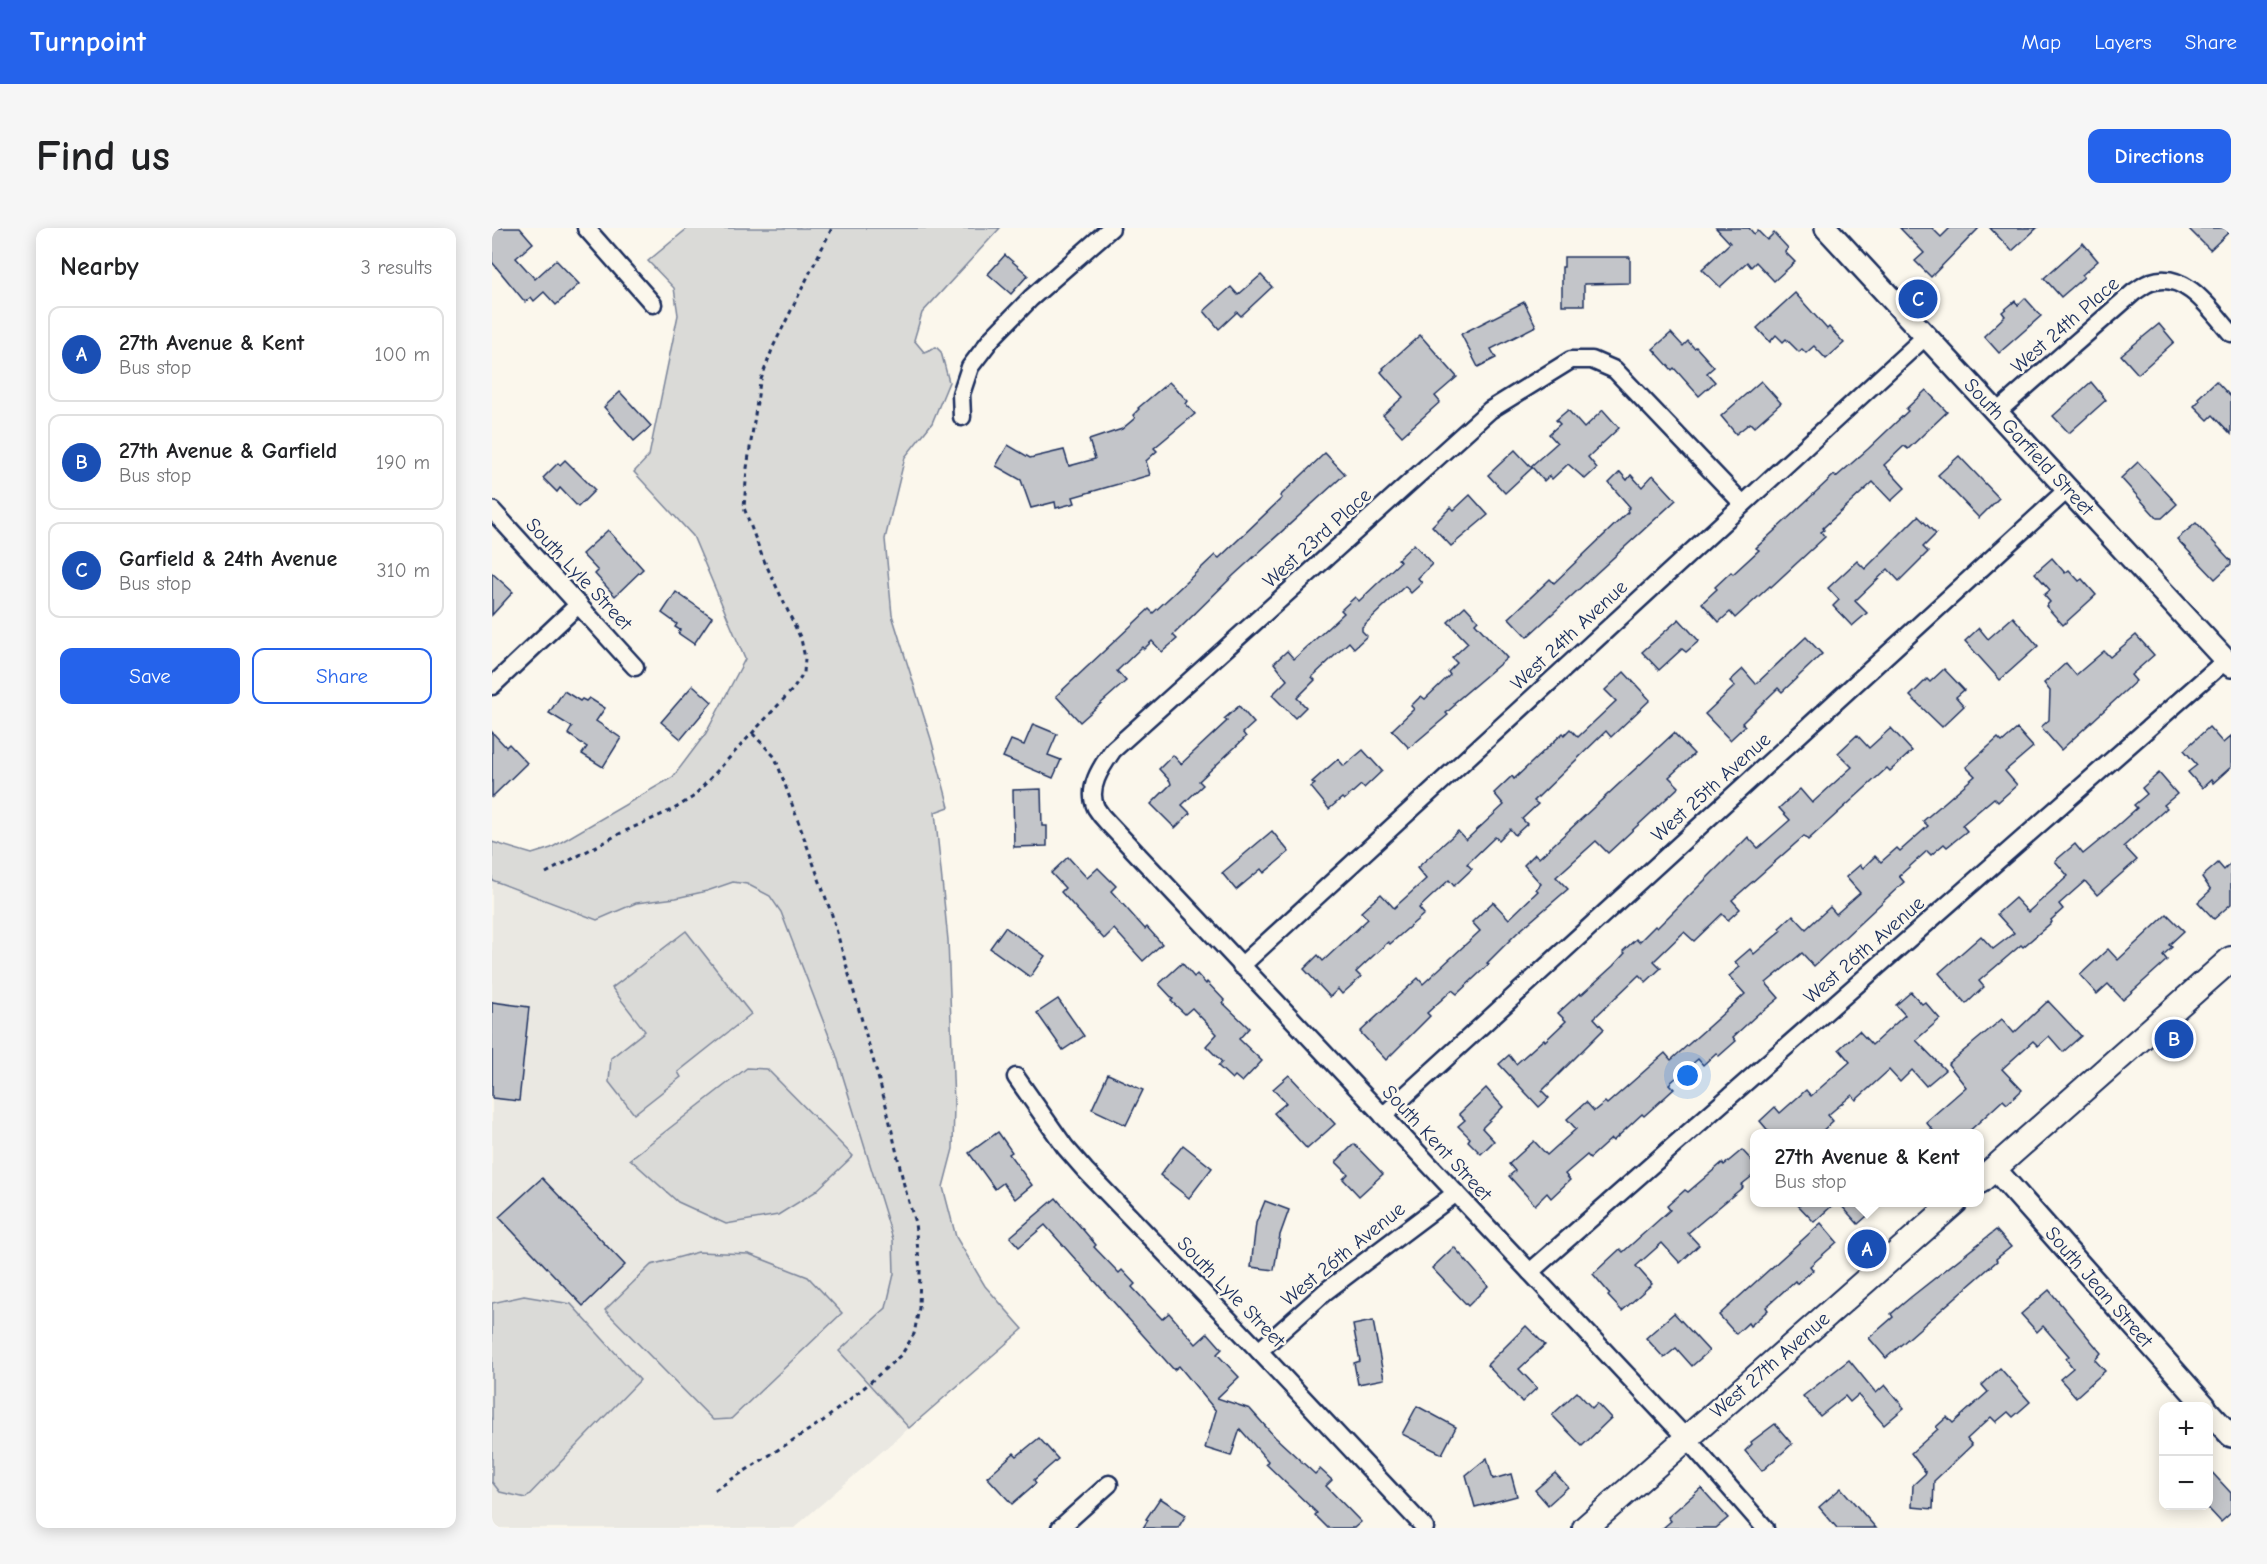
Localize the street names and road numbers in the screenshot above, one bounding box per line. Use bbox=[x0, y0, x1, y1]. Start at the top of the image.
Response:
street label: West 24th Place bbox=[2006, 272, 2124, 378]
street label: South Garfield Street bbox=[1959, 374, 2099, 521]
street label: West 23rd Place bbox=[1258, 483, 1376, 593]
street label: South Lyle Street bbox=[521, 513, 638, 636]
street label: West 24th Avenue bbox=[1506, 575, 1632, 695]
street label: West 25th Avenue bbox=[1647, 728, 1775, 846]
street label: West 26th Avenue bbox=[1799, 891, 1929, 1009]
street label: South Kent Street bbox=[1378, 1080, 1497, 1207]
street label: West 26th Avenue bbox=[1277, 1197, 1409, 1311]
street label: South Jean Street bbox=[2040, 1222, 2158, 1353]
street label: South Lyle Street bbox=[1172, 1232, 1291, 1353]
street label: West 27th Avenue bbox=[1706, 1307, 1834, 1423]

